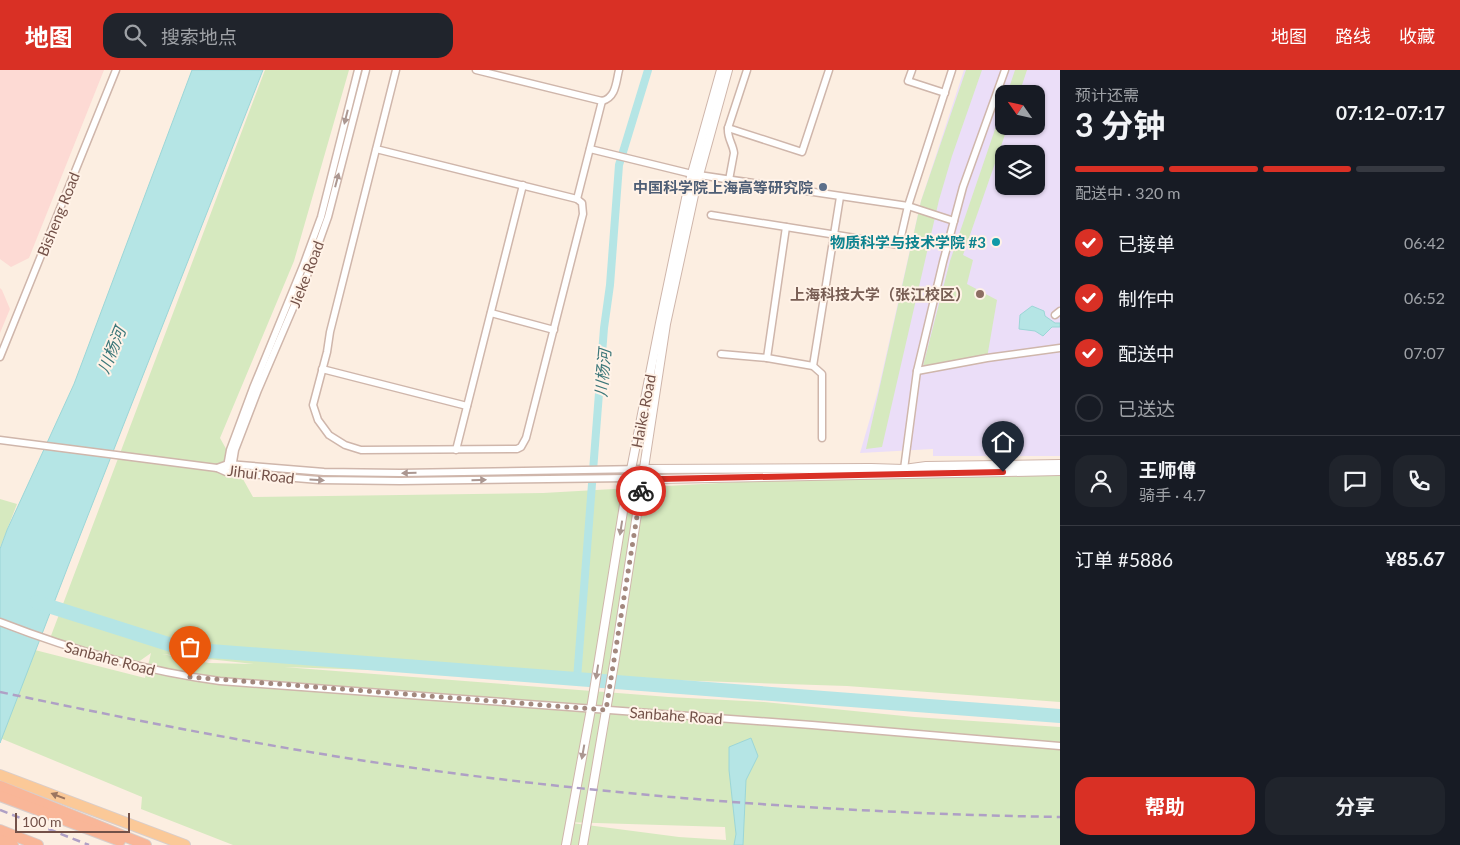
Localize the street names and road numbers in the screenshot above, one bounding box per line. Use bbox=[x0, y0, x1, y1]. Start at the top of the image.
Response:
street label: Bisheng Road bbox=[33, 169, 83, 259]
street label: Jieke Road bbox=[285, 238, 327, 310]
street label: Haike Road bbox=[627, 373, 659, 449]
street label: Jihui Road bbox=[227, 461, 295, 487]
street label: Sanbahe Road bbox=[63, 637, 157, 679]
street label: Sanbahe Road bbox=[629, 703, 723, 727]

